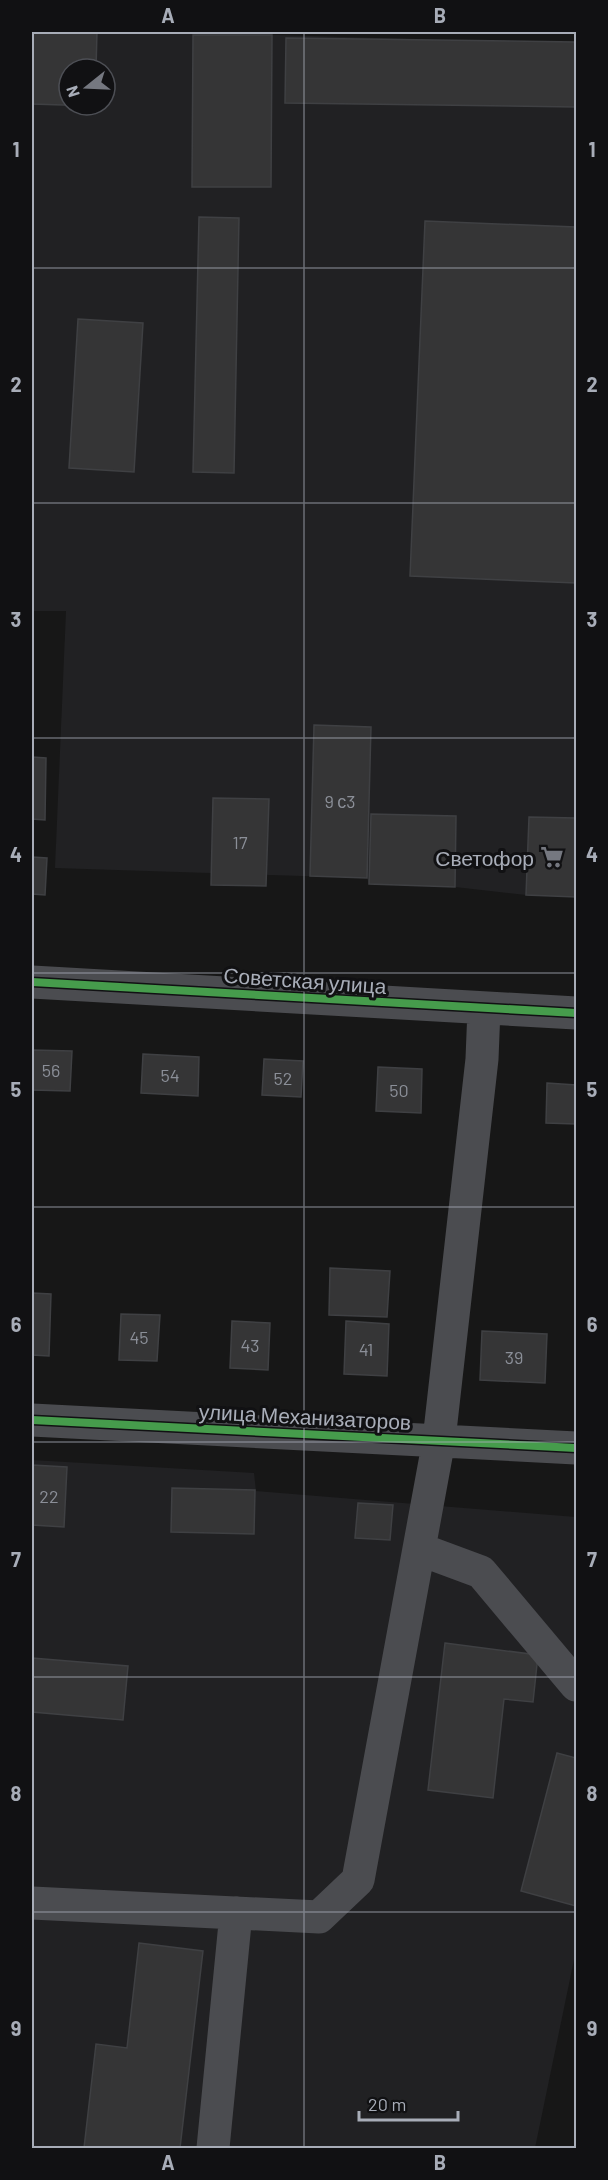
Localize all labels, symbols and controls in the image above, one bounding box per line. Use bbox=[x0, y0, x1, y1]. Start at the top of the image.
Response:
text: A bbox=[161, 3, 175, 27]
text: B bbox=[434, 3, 446, 27]
north arrow bbox=[57, 57, 117, 117]
text: N bbox=[62, 84, 83, 100]
text: 1 bbox=[12, 137, 20, 161]
text: 1 bbox=[588, 137, 596, 161]
text: 2 bbox=[10, 372, 22, 396]
text: 2 bbox=[586, 372, 598, 396]
text: 3 bbox=[11, 607, 21, 631]
text: 3 bbox=[587, 607, 597, 631]
house number: 9 с3 bbox=[324, 790, 356, 812]
house number: 17 bbox=[233, 831, 248, 853]
text: 4 bbox=[10, 842, 22, 866]
text: 4 bbox=[586, 842, 598, 866]
supermarket icon: Светофор bbox=[539, 844, 565, 870]
place label: Светофор bbox=[435, 845, 534, 870]
street label: Советская улица bbox=[223, 962, 388, 998]
house number: 56 bbox=[42, 1059, 60, 1081]
house number: 54 bbox=[160, 1064, 180, 1086]
house number: 52 bbox=[274, 1067, 292, 1089]
text: 5 bbox=[11, 1077, 22, 1101]
text: 5 bbox=[587, 1077, 598, 1101]
house number: 50 bbox=[389, 1079, 409, 1101]
text: 6 bbox=[11, 1312, 22, 1336]
text: 6 bbox=[587, 1312, 598, 1336]
house number: 45 bbox=[129, 1326, 149, 1348]
house number: 43 bbox=[240, 1334, 260, 1356]
house number: 41 bbox=[359, 1338, 373, 1360]
house number: 39 bbox=[505, 1346, 523, 1368]
street label: улица Механизаторов bbox=[198, 1398, 412, 1434]
house number: 22 bbox=[39, 1485, 59, 1507]
text: 7 bbox=[11, 1547, 21, 1571]
text: 7 bbox=[587, 1547, 597, 1571]
text: 8 bbox=[11, 1781, 22, 1805]
text: 8 bbox=[587, 1781, 598, 1805]
text: 9 bbox=[11, 2016, 21, 2040]
text: 9 bbox=[587, 2016, 597, 2040]
scale bar bbox=[359, 2084, 458, 2122]
text: 20 m bbox=[368, 2093, 406, 2115]
text: A bbox=[161, 2150, 175, 2174]
text: B bbox=[434, 2150, 446, 2174]

